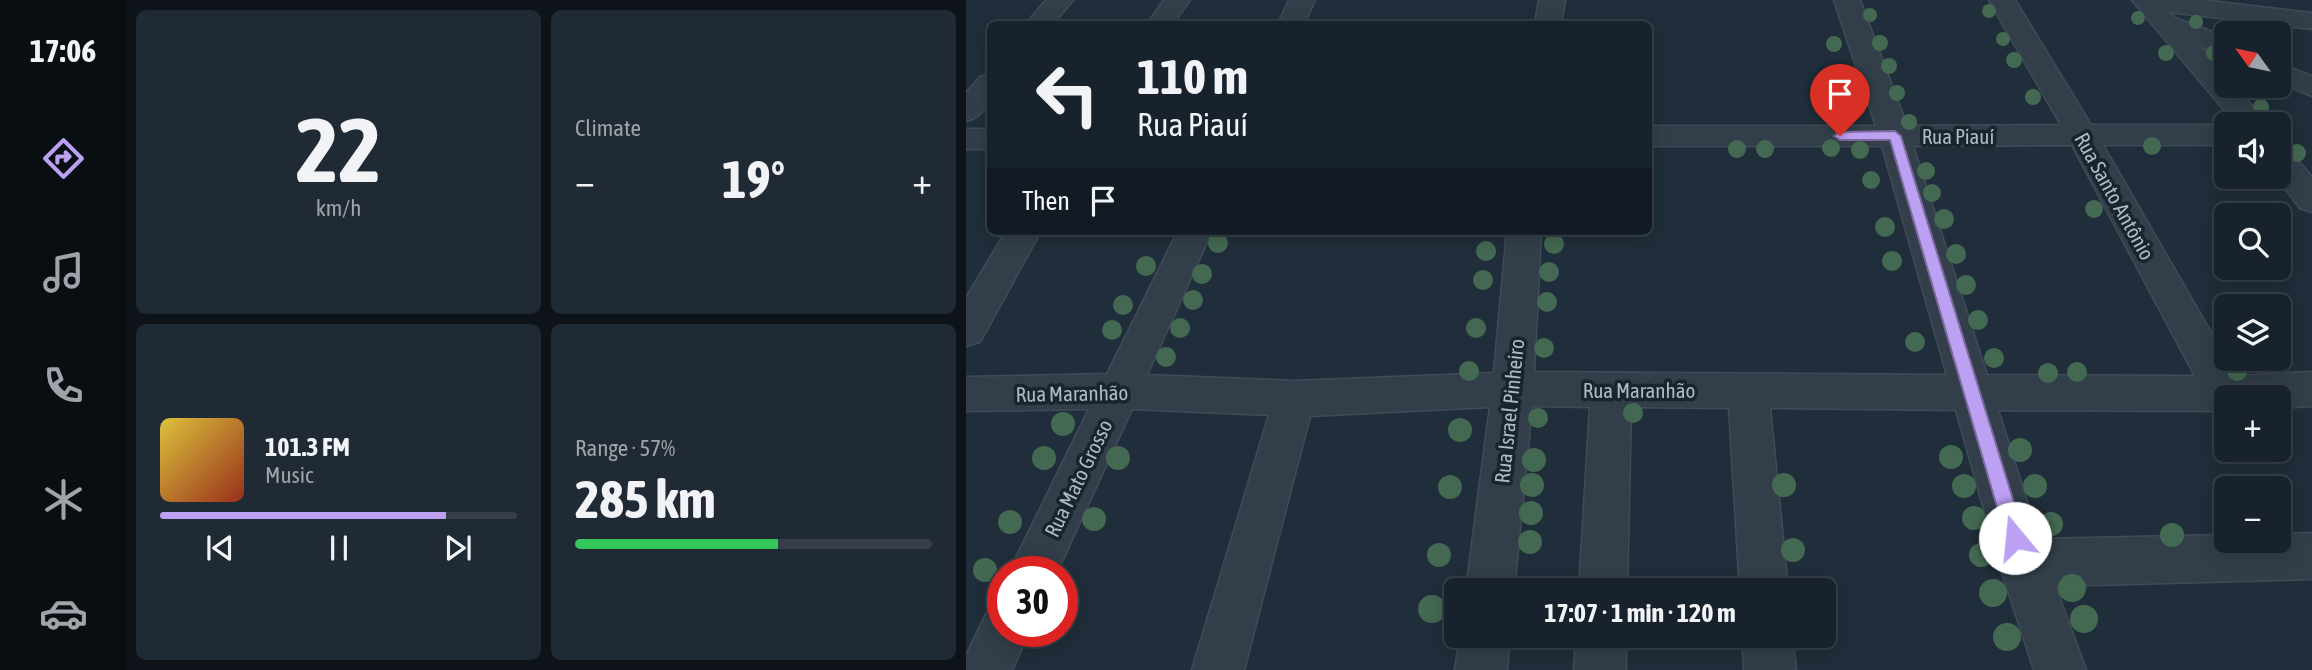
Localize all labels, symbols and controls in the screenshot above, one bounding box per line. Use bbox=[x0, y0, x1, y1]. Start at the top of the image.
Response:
north arrow bbox=[2214, 21, 2291, 98]
map controls bbox=[2214, 21, 2291, 553]
text: 17:06 bbox=[30, 32, 96, 69]
text: 110 m bbox=[1137, 48, 1248, 104]
icon: left bbox=[1022, 49, 1113, 140]
pin bbox=[1810, 64, 1870, 136]
icon: arrive bbox=[1821, 75, 1859, 113]
text: 22 bbox=[296, 97, 381, 201]
text: Rua Piauí bbox=[1137, 106, 1248, 143]
button: sound bbox=[2214, 112, 2291, 189]
text: Climate bbox=[575, 115, 641, 141]
street label: Rua Piauí bbox=[1922, 124, 1995, 148]
street label: Rua Santo Antônio bbox=[2070, 128, 2160, 264]
icon: directions bbox=[39, 134, 88, 183]
text: 19° bbox=[722, 149, 785, 209]
text: − bbox=[575, 159, 595, 202]
text: + bbox=[912, 159, 932, 202]
icon: arrive bbox=[1084, 182, 1122, 220]
text: Then bbox=[1022, 186, 1070, 216]
text: km/h bbox=[316, 195, 361, 221]
button: search bbox=[2214, 203, 2291, 280]
icon: music bbox=[39, 248, 88, 297]
button: layers bbox=[2214, 294, 2291, 371]
street label: Rua Israel Pinheiro bbox=[1489, 338, 1529, 484]
icon: phone bbox=[39, 361, 88, 410]
street label: Rua Maranhão bbox=[1583, 378, 1695, 402]
street label: Rua Maranhão bbox=[1015, 380, 1129, 406]
button: + bbox=[2214, 385, 2291, 462]
street label: Rua Mato Grosso bbox=[1039, 415, 1117, 541]
text: 101.3 FM bbox=[265, 432, 350, 462]
text: Range · 57% bbox=[575, 435, 675, 461]
text: Music bbox=[265, 462, 313, 488]
text: 285 km bbox=[575, 469, 716, 529]
icon: climate bbox=[39, 475, 88, 524]
button: − bbox=[2214, 476, 2291, 553]
position arrow bbox=[1978, 501, 2052, 575]
icon: previous bbox=[201, 529, 239, 567]
icon: pause bbox=[320, 529, 358, 567]
icon: next bbox=[439, 529, 477, 567]
speed limit sign: 30 bbox=[987, 556, 1078, 647]
icon: car bbox=[39, 589, 88, 638]
text: 17:07 · 1 min · 120 m bbox=[1544, 598, 1736, 628]

